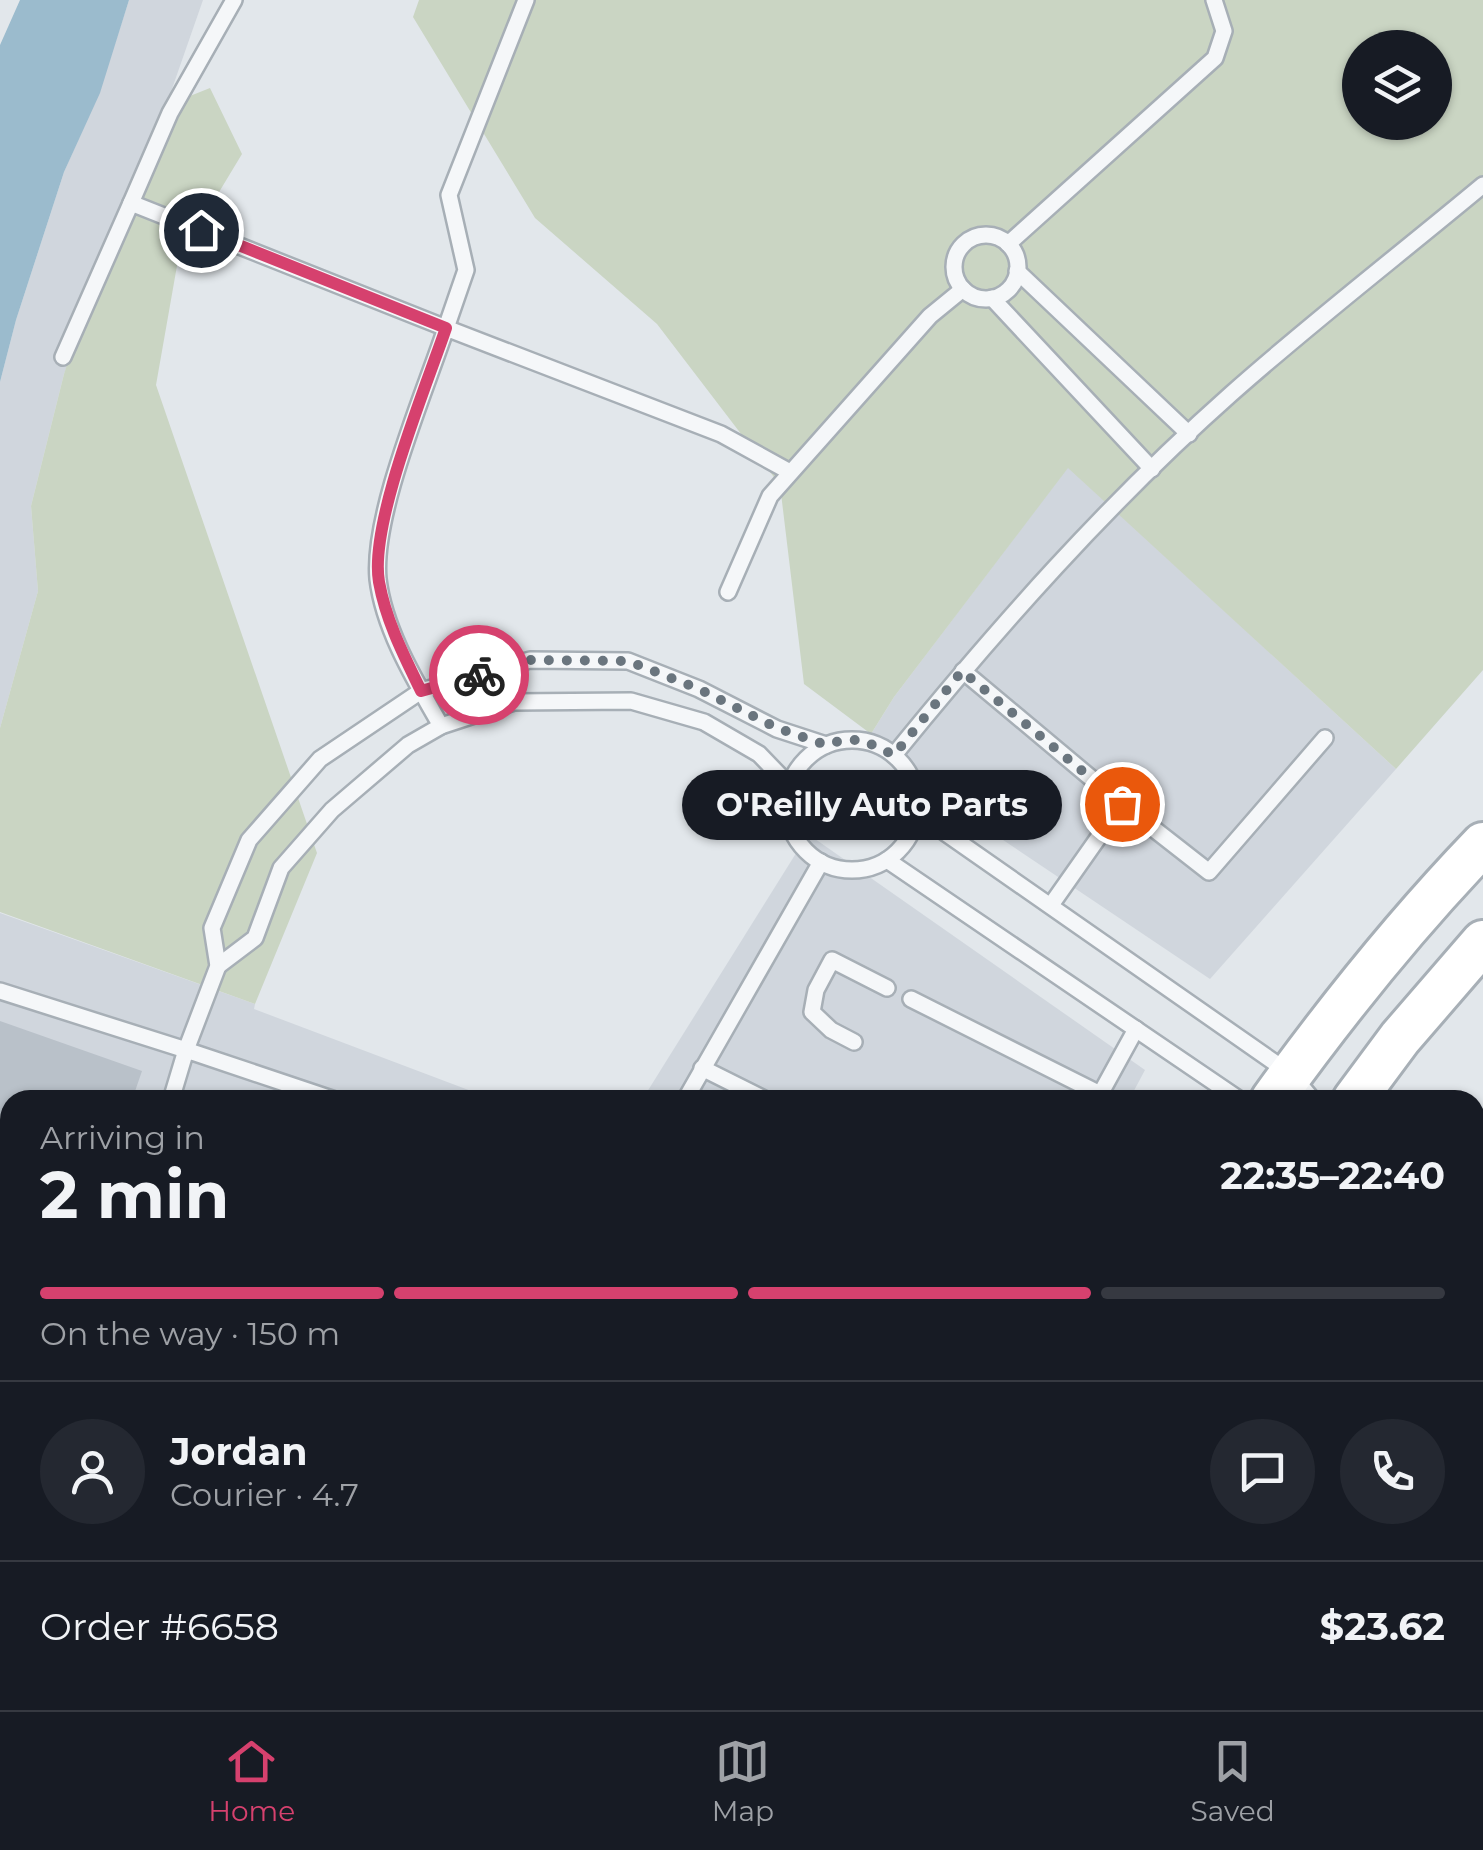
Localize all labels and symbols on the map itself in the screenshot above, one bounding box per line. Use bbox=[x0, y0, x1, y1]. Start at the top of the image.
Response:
pin bbox=[159, 188, 244, 273]
courier bbox=[429, 625, 529, 725]
pin bbox=[1080, 762, 1165, 847]
callout: O'Reilly Auto Parts bbox=[682, 769, 1062, 839]

